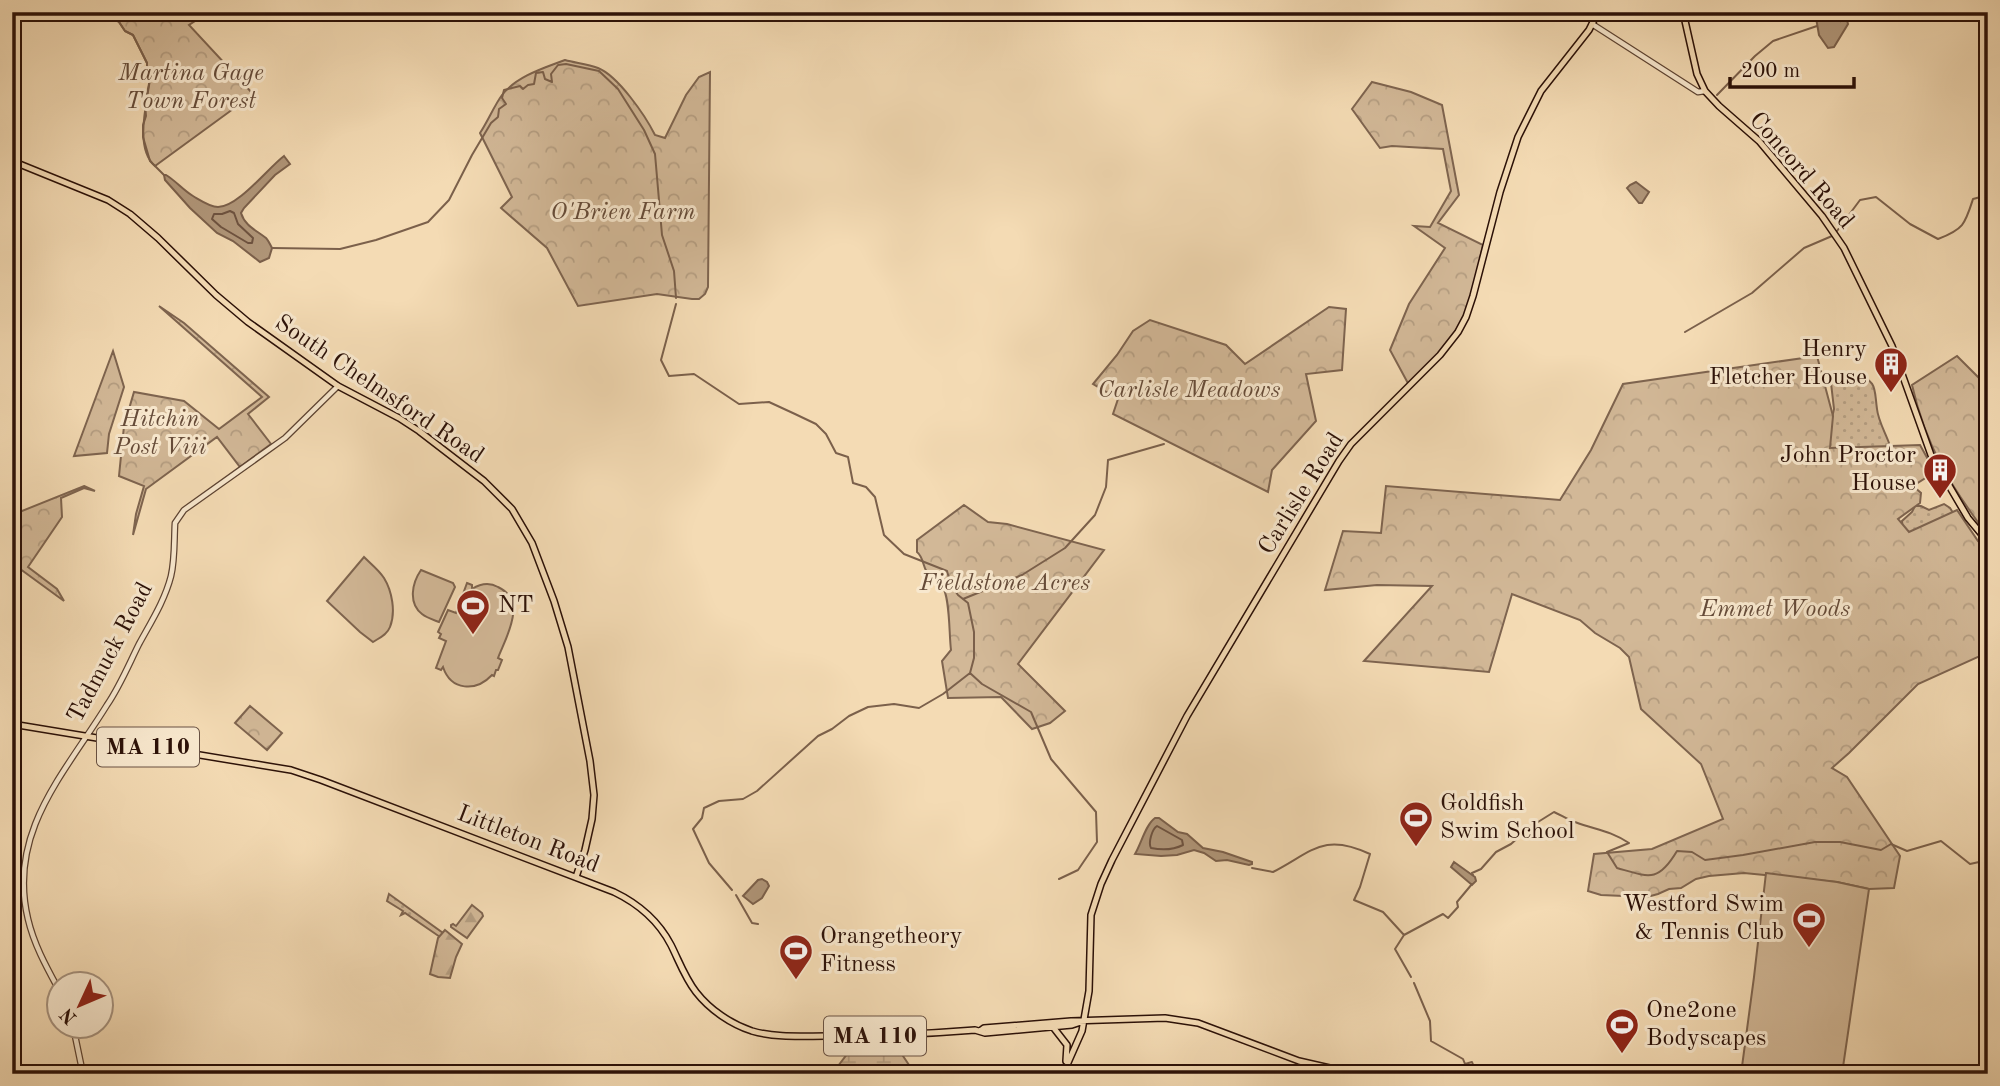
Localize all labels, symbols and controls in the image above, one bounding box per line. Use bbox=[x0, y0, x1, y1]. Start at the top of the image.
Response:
scale bar bbox=[1730, 46, 1855, 90]
text: 200 m bbox=[1741, 61, 1800, 82]
park label: Martina Gage Town Forest bbox=[117, 62, 264, 114]
street label: Concord Road bbox=[1744, 108, 1858, 234]
park label: O'Brien Farm bbox=[550, 201, 696, 225]
street label: South Chelmsford Road bbox=[270, 311, 488, 469]
place label: Henry Fletcher House bbox=[1709, 338, 1867, 390]
building icon: Henry Fletcher House bbox=[1872, 345, 1910, 394]
park label: Carlisle Meadows bbox=[1097, 379, 1281, 403]
park label: Hitchin Post Viii bbox=[113, 408, 206, 460]
street label: Carlisle Road bbox=[1255, 429, 1349, 559]
place label: John Proctor House bbox=[1780, 444, 1916, 496]
building icon: John Proctor House bbox=[1921, 451, 1959, 500]
park label: Fieldstone Acres bbox=[919, 572, 1090, 596]
street label: Tadmuck Road bbox=[64, 579, 158, 727]
sports icon: NT bbox=[454, 587, 492, 636]
place label: NT bbox=[498, 594, 534, 618]
park label: Emmet Woods bbox=[1699, 598, 1850, 622]
road number: MA 110 bbox=[97, 727, 199, 766]
place label: Goldfish Swim School bbox=[1440, 792, 1574, 844]
sports icon: Goldfish Swim School bbox=[1397, 799, 1435, 848]
street label: Littleton Road bbox=[454, 802, 602, 878]
place label: Westford Swim & Tennis Club bbox=[1623, 893, 1784, 945]
sports icon: Westford Swim & Tennis Club bbox=[1790, 900, 1828, 949]
place label: Orangetheory Fitness bbox=[820, 925, 963, 977]
sports icon: Orangetheory Fitness bbox=[777, 932, 815, 981]
north arrow bbox=[46, 970, 116, 1040]
place label: One2one Bodyscapes bbox=[1646, 999, 1766, 1051]
text: N bbox=[57, 1003, 81, 1027]
sports icon: One2one Bodyscapes bbox=[1603, 1006, 1641, 1055]
road number: MA 110 bbox=[824, 1016, 926, 1056]

